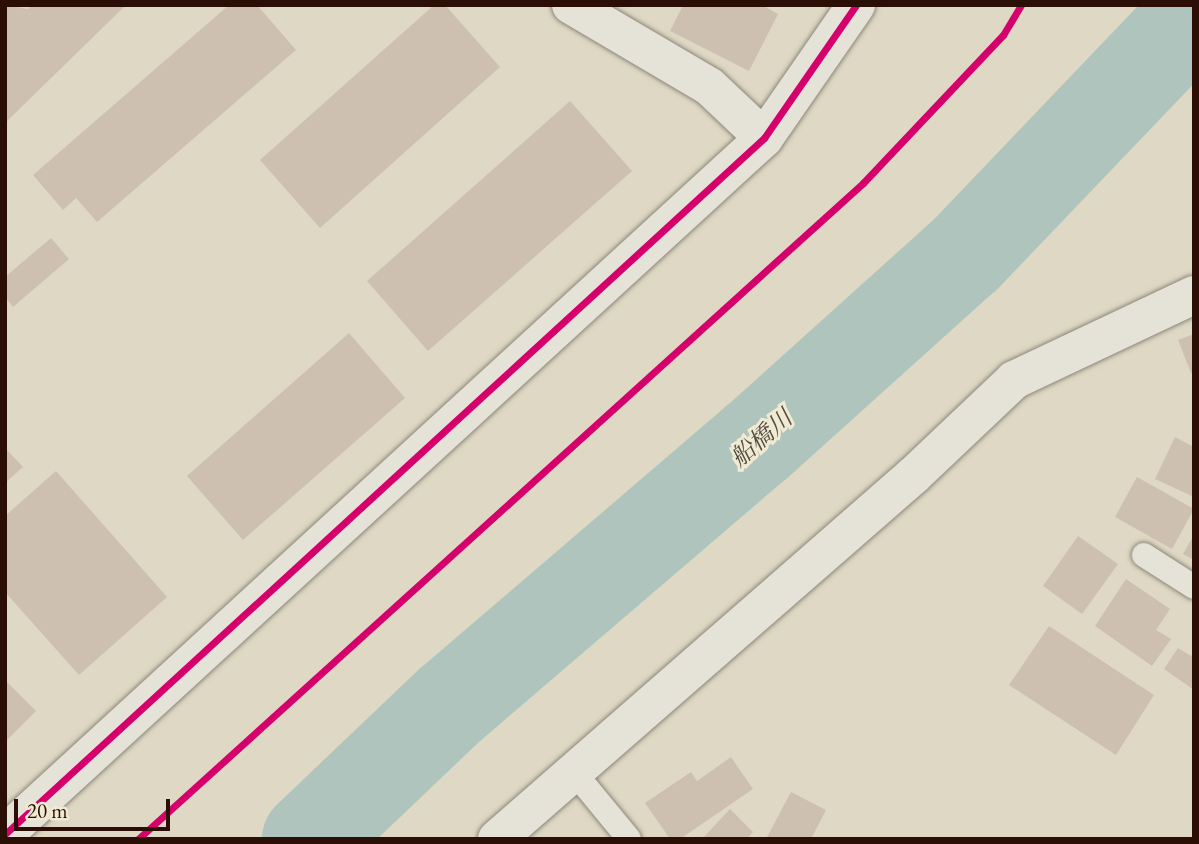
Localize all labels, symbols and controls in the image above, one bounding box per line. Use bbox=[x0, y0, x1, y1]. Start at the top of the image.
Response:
water label: 船橋川 bbox=[724, 404, 798, 472]
scale bar bbox=[18, 784, 173, 828]
text: 20 m bbox=[27, 797, 68, 824]

